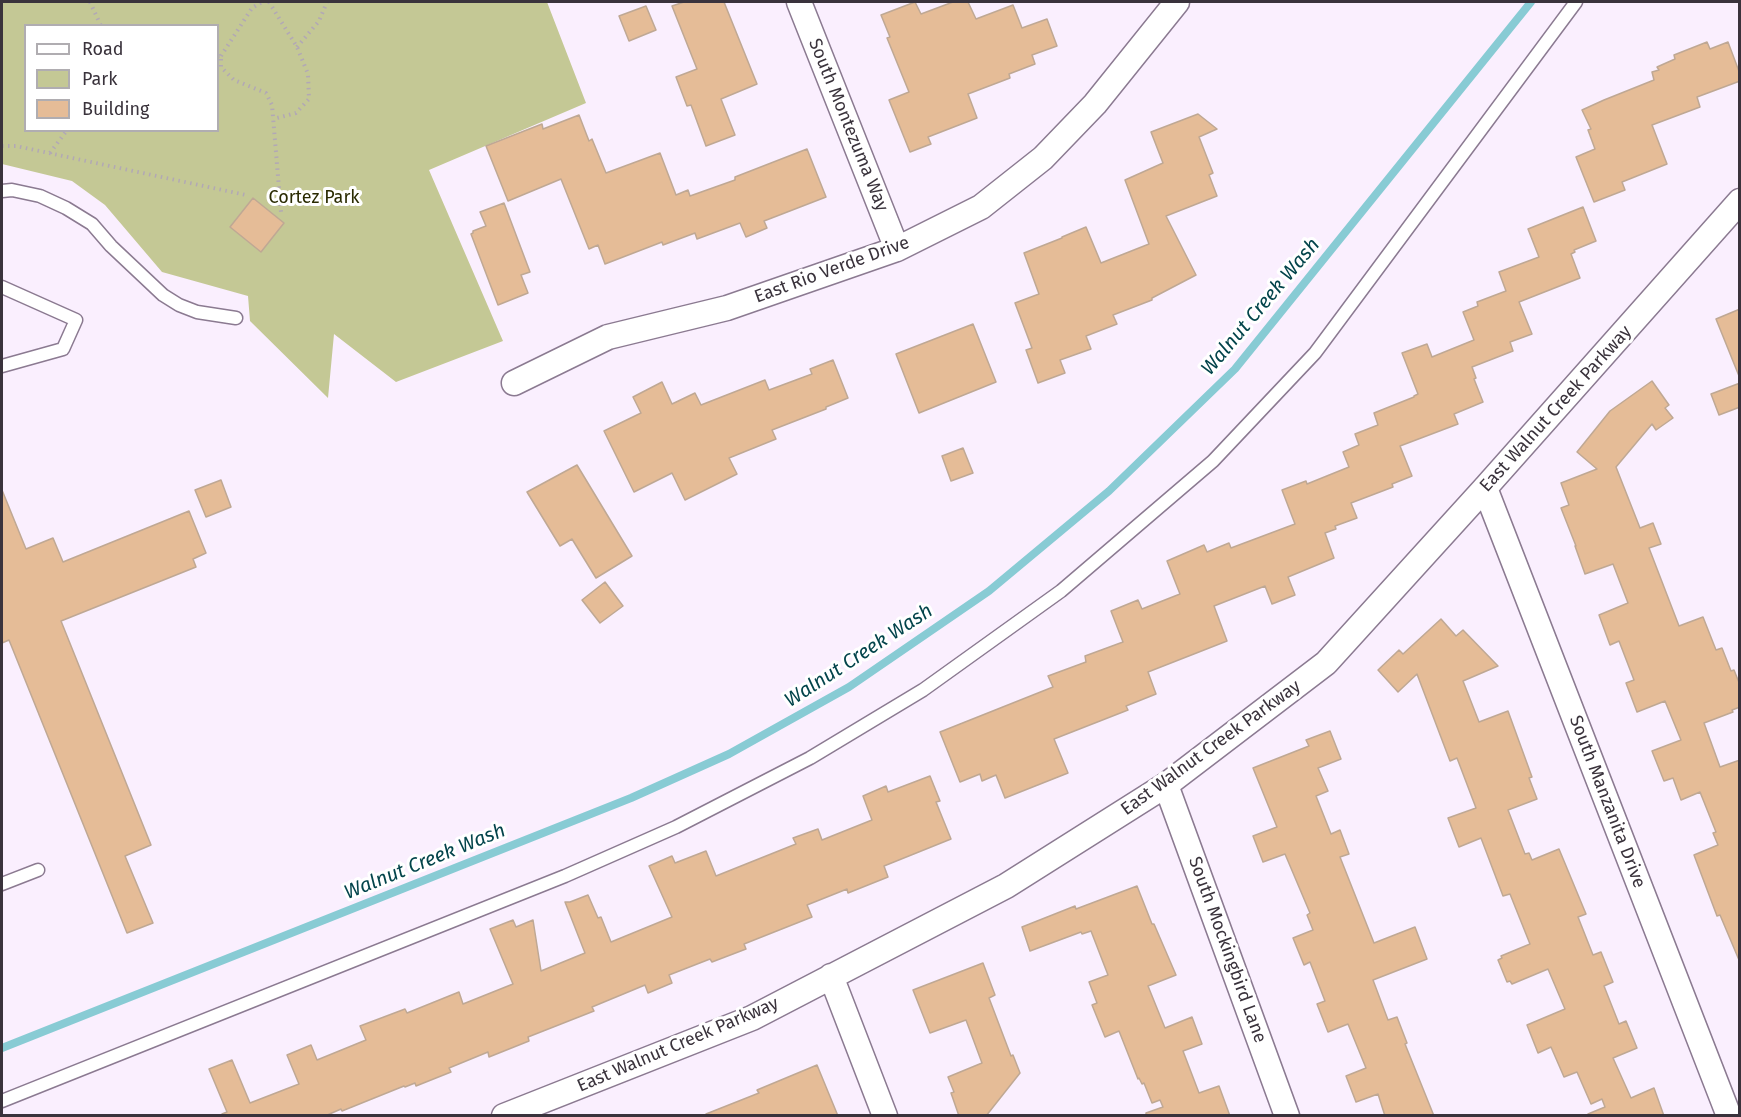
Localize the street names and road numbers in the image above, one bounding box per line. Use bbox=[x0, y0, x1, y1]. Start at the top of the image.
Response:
street label: South Montezuma Way bbox=[803, 35, 893, 215]
street label: East Rio Verde Drive bbox=[752, 232, 912, 308]
street label: East Walnut Creek Parkway bbox=[1476, 321, 1636, 497]
street label: East Walnut Creek Parkway bbox=[1117, 676, 1305, 820]
street label: South Manzanita Drive bbox=[1564, 713, 1650, 891]
street label: South Mockingbird Lane bbox=[1183, 854, 1271, 1046]
street label: East Walnut Creek Parkway bbox=[574, 993, 782, 1097]

